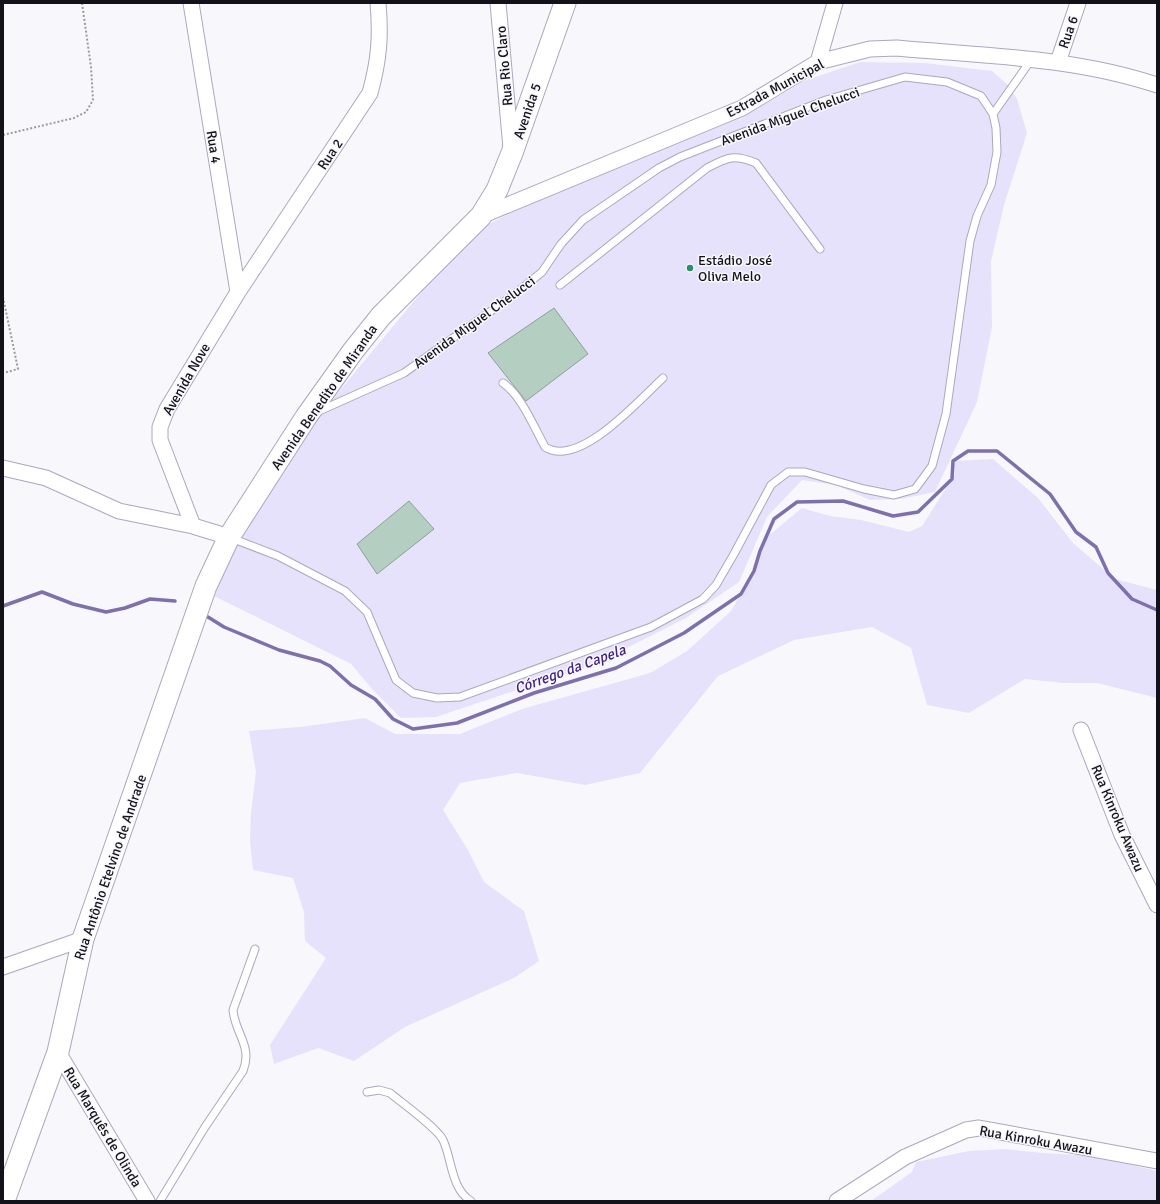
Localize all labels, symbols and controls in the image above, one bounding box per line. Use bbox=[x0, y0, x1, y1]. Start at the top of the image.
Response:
street label: Rua 6 bbox=[1055, 14, 1082, 51]
street label: Rua Rio Claro bbox=[493, 25, 516, 107]
street label: Estrada Municipal bbox=[723, 56, 827, 121]
street label: Avenida 5 bbox=[510, 81, 545, 141]
street label: Avenida Miguel Chelucci bbox=[718, 83, 862, 150]
street label: Rua 4 bbox=[202, 129, 225, 165]
street label: Rua 2 bbox=[314, 136, 347, 173]
place label: Estádio José Oliva Melo bbox=[698, 252, 772, 285]
marker: Estádio José Oliva Melo bbox=[685, 263, 695, 273]
street label: Avenida Miguel Chelucci bbox=[410, 272, 539, 372]
street label: Avenida Benedito de Miranda bbox=[268, 321, 381, 473]
street label: Avenida Nove bbox=[159, 340, 214, 418]
water label: Córrego da Capela bbox=[512, 640, 628, 697]
street label: Rua Kinroku Awazu bbox=[1087, 762, 1148, 874]
street label: Rua Antônio Etelvino de Andrade bbox=[71, 772, 150, 962]
street label: Rua Marquês de Olinda bbox=[60, 1064, 145, 1190]
street label: Rua Kinroku Awazu bbox=[978, 1122, 1094, 1159]

